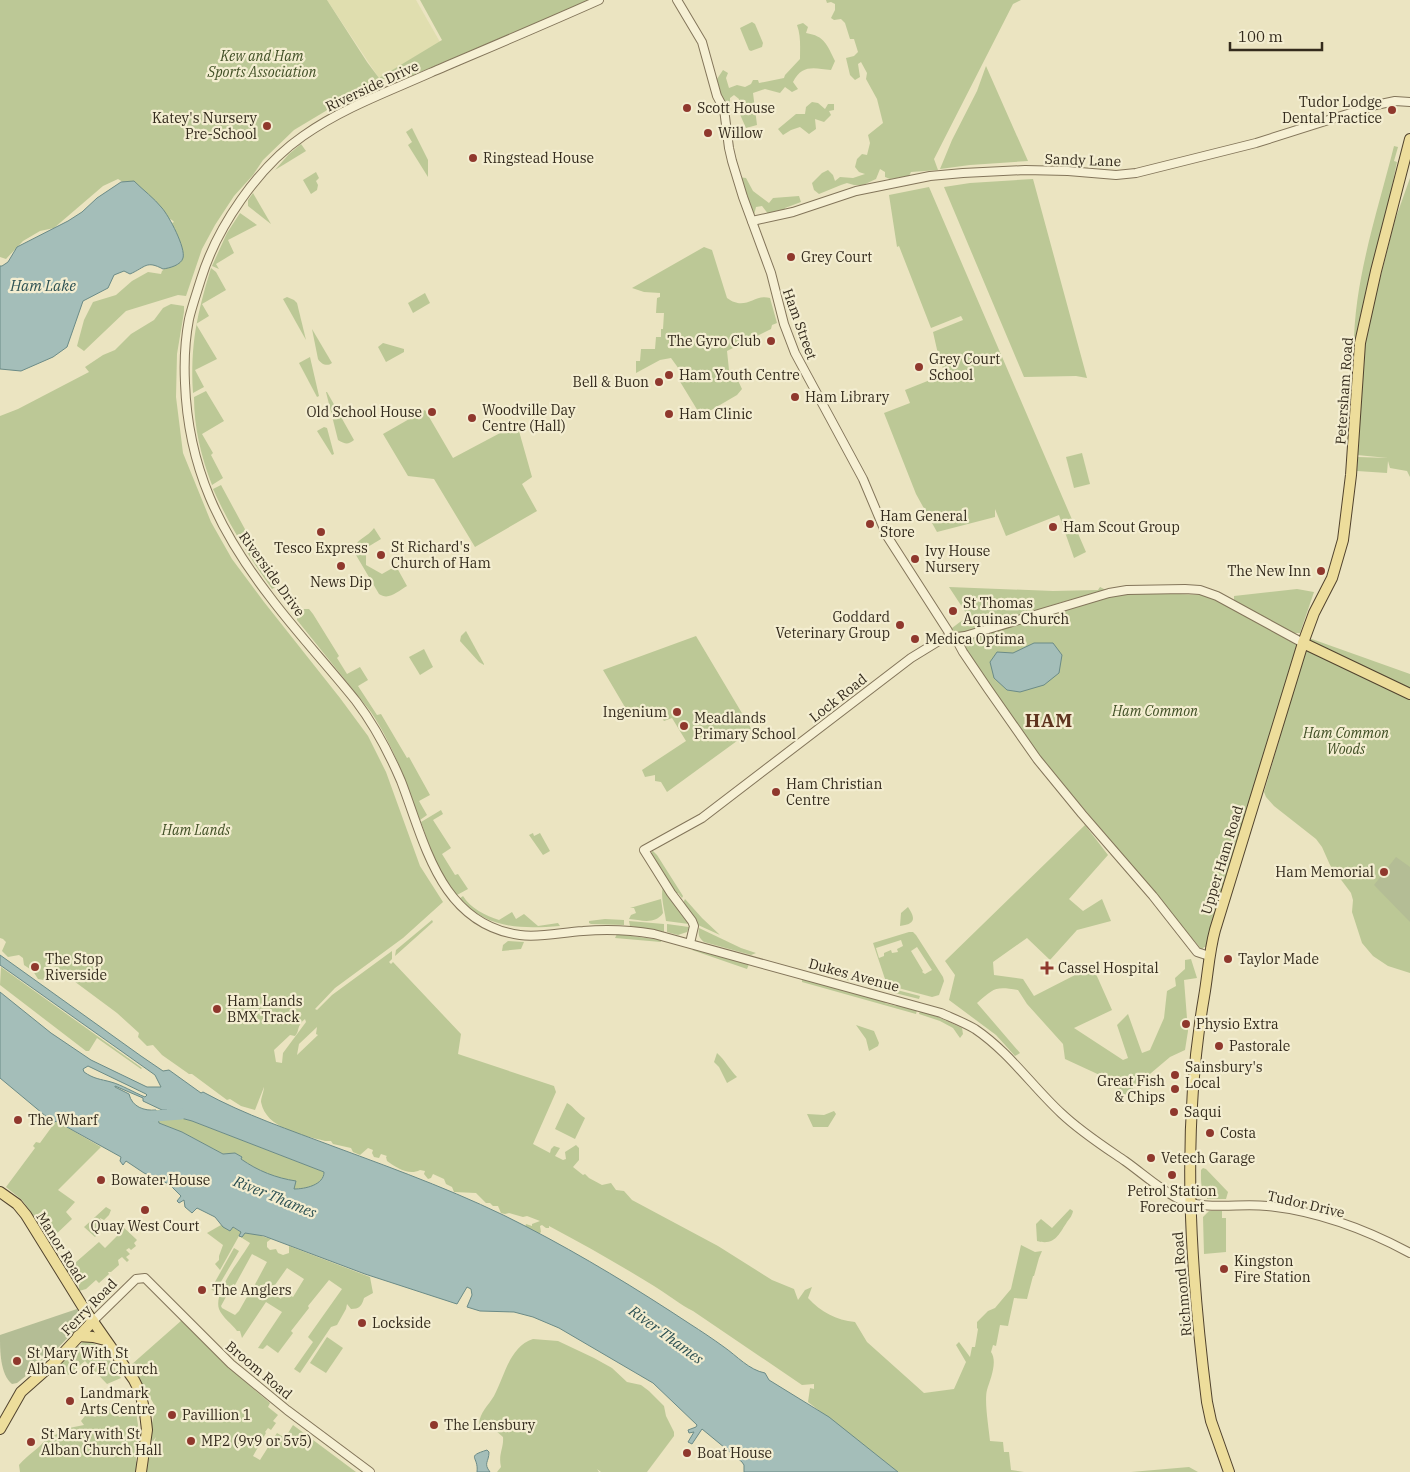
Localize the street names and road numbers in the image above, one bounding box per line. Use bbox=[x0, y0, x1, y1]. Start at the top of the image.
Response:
street label: Riverside Drive bbox=[323, 57, 421, 115]
street label: Sandy Lane bbox=[1044, 150, 1122, 170]
street label: Ham Street bbox=[779, 286, 821, 362]
street label: Petersham Road bbox=[1331, 336, 1357, 445]
street label: Riverside Drive bbox=[235, 528, 309, 620]
street label: Lock Road bbox=[806, 670, 871, 726]
street label: Upper Ham Road bbox=[1197, 803, 1247, 917]
street label: Dukes Avenue bbox=[807, 954, 901, 996]
street label: Tudor Drive bbox=[1266, 1186, 1346, 1222]
street label: Manor Road bbox=[32, 1209, 90, 1286]
street label: Richmond Road bbox=[1168, 1230, 1196, 1337]
street label: Ferry Road bbox=[57, 1274, 121, 1339]
street label: Broom Road bbox=[222, 1337, 296, 1403]

